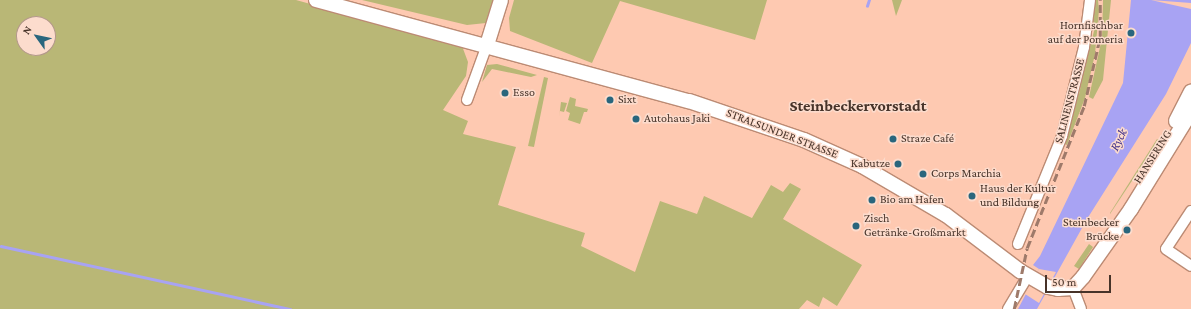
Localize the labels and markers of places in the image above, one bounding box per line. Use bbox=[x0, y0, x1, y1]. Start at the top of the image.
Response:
place label: Hornfischbar auf der Pomeria bbox=[1048, 19, 1123, 47]
marker: Hornfischbar auf der Pomeria bbox=[1126, 28, 1136, 38]
place label: Esso bbox=[513, 86, 535, 100]
marker: Esso bbox=[500, 88, 510, 98]
place label: Sixt bbox=[618, 93, 636, 107]
marker: Sixt bbox=[605, 95, 615, 105]
place label: Autohaus Jaki bbox=[644, 112, 710, 126]
marker: Autohaus Jaki bbox=[631, 114, 641, 124]
place label: Straze Café bbox=[901, 132, 954, 146]
marker: Straze Café bbox=[888, 134, 898, 144]
place label: Kabutze bbox=[851, 157, 890, 171]
marker: Kabutze bbox=[893, 159, 903, 169]
place label: Corps Marchia bbox=[931, 167, 1001, 181]
marker: Corps Marchia bbox=[918, 169, 928, 179]
place label: Haus der Kultur und Bildung bbox=[980, 182, 1056, 210]
marker: Haus der Kultur und Bildung bbox=[967, 191, 977, 201]
place label: Bio am Hafen bbox=[880, 193, 944, 207]
marker: Bio am Hafen bbox=[867, 195, 877, 205]
place label: Zisch Getränke-Großmarkt bbox=[864, 212, 966, 240]
place label: Steinbecker Brücke bbox=[1063, 216, 1119, 244]
marker: Zisch Getränke-Großmarkt bbox=[851, 221, 861, 231]
marker: Steinbecker Brücke bbox=[1122, 225, 1132, 235]

